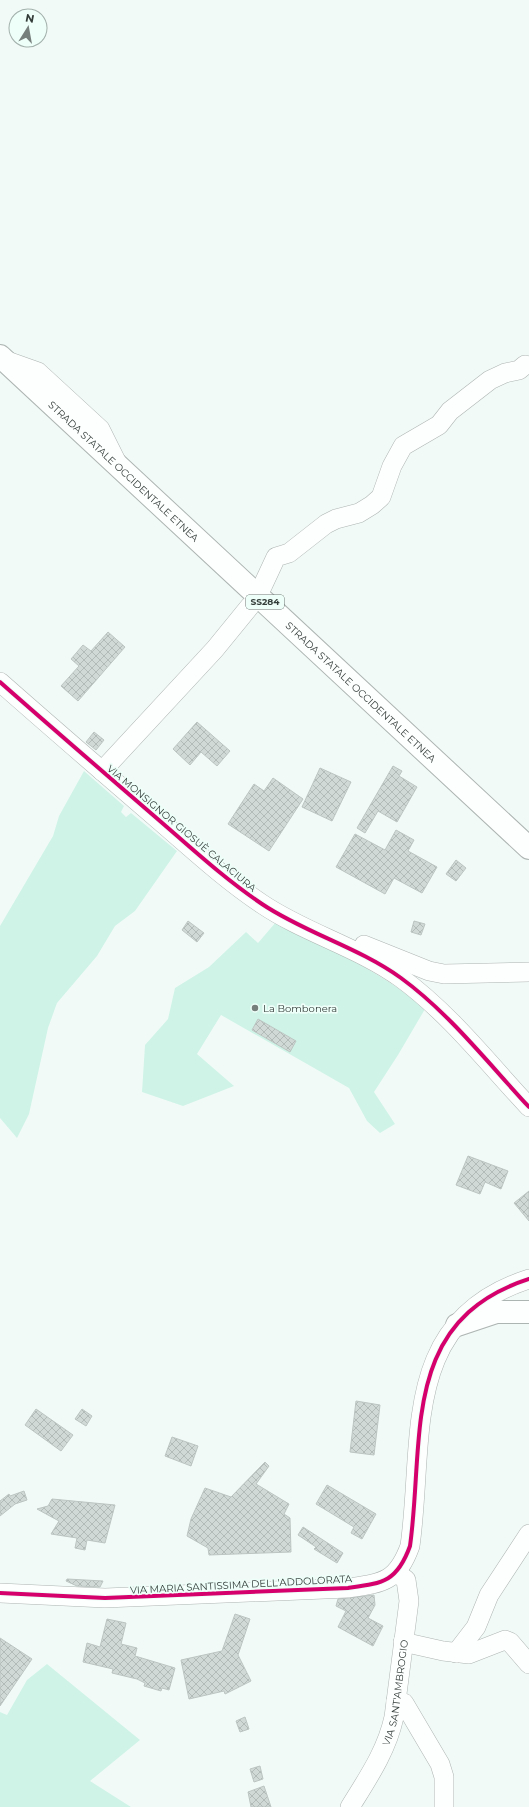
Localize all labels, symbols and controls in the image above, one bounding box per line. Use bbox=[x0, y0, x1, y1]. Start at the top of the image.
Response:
north arrow bbox=[8, 8, 48, 48]
text: N bbox=[24, 10, 36, 26]
street label: STRADA STATALE OCCIDENTALE ETNEA bbox=[45, 398, 202, 545]
road number: SS284 bbox=[246, 595, 284, 609]
street label: STRADA STATALE OCCIDENTALE ETNEA bbox=[283, 619, 439, 766]
street label: VIA MONSIGNOR GIOSUÈ CALACIURA bbox=[104, 762, 260, 895]
place label: La Bombonera bbox=[263, 1002, 337, 1015]
marker: La Bombonera bbox=[250, 1003, 260, 1013]
street label: VIA MARIA SANTISSIMA DELL'ADDOLORATA bbox=[130, 1572, 353, 1597]
street label: VIA SANT'AMBROGIO bbox=[379, 1639, 411, 1748]

